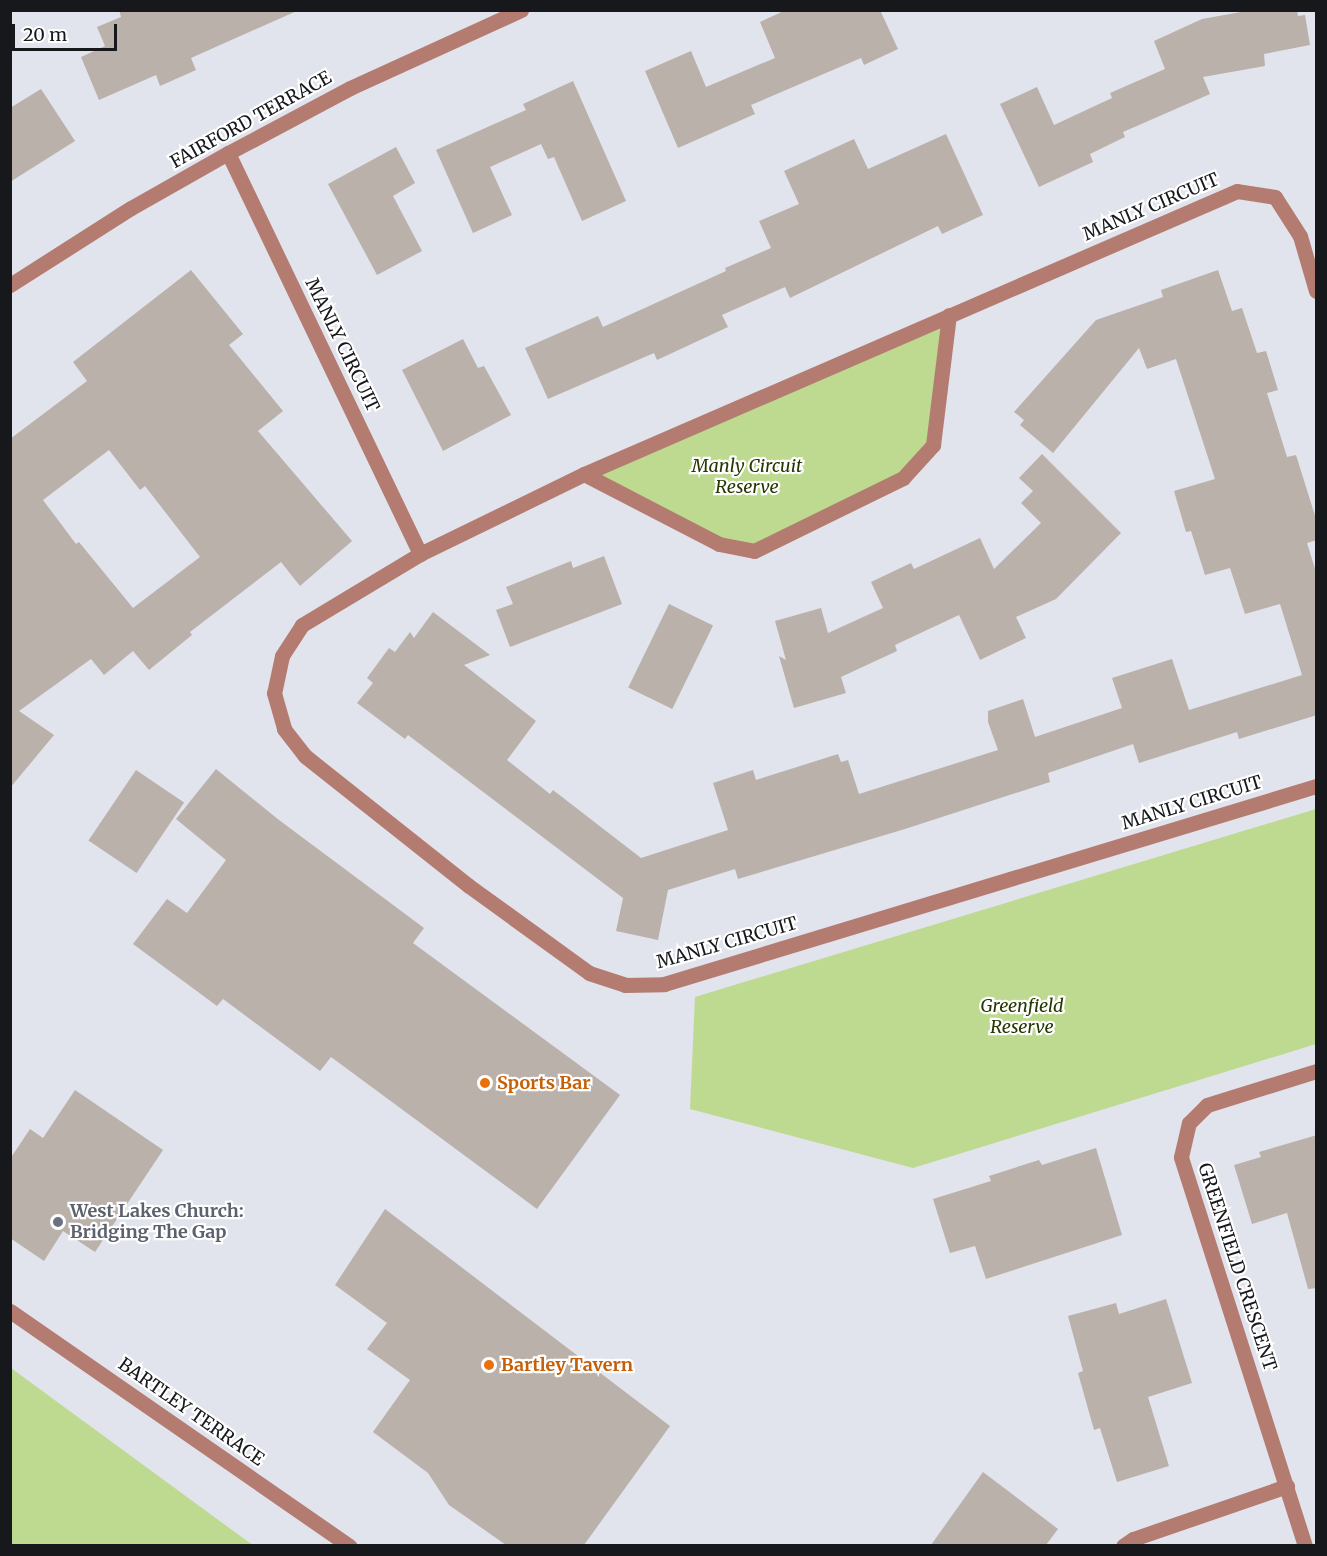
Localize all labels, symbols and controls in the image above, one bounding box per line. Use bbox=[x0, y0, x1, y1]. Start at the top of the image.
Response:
scale bar bbox=[15, 12, 120, 50]
text: 20 m bbox=[23, 23, 67, 46]
street label: FAIRFORD TERRACE bbox=[167, 67, 335, 173]
street label: MANLY CIRCUIT bbox=[1080, 169, 1222, 245]
street label: MANLY CIRCUIT bbox=[300, 275, 384, 415]
park label: Manly Circuit Reserve bbox=[692, 456, 802, 498]
street label: MANLY CIRCUIT bbox=[1119, 771, 1265, 835]
street label: MANLY CIRCUIT bbox=[654, 913, 800, 973]
park label: Greenfield Reserve bbox=[981, 996, 1063, 1038]
place label: Sports Bar bbox=[497, 1072, 591, 1094]
marker: Sports Bar bbox=[478, 1076, 492, 1090]
street label: GREENFIELD CRESCENT bbox=[1193, 1160, 1281, 1374]
place label: West Lakes Church: Bridging The Gap bbox=[70, 1201, 244, 1244]
marker: West Lakes Church: Bridging The Gap bbox=[51, 1215, 65, 1229]
street label: BARTLEY TERRACE bbox=[114, 1354, 268, 1470]
place label: Bartley Tavern bbox=[501, 1354, 633, 1376]
marker: Bartley Tavern bbox=[482, 1358, 496, 1372]

